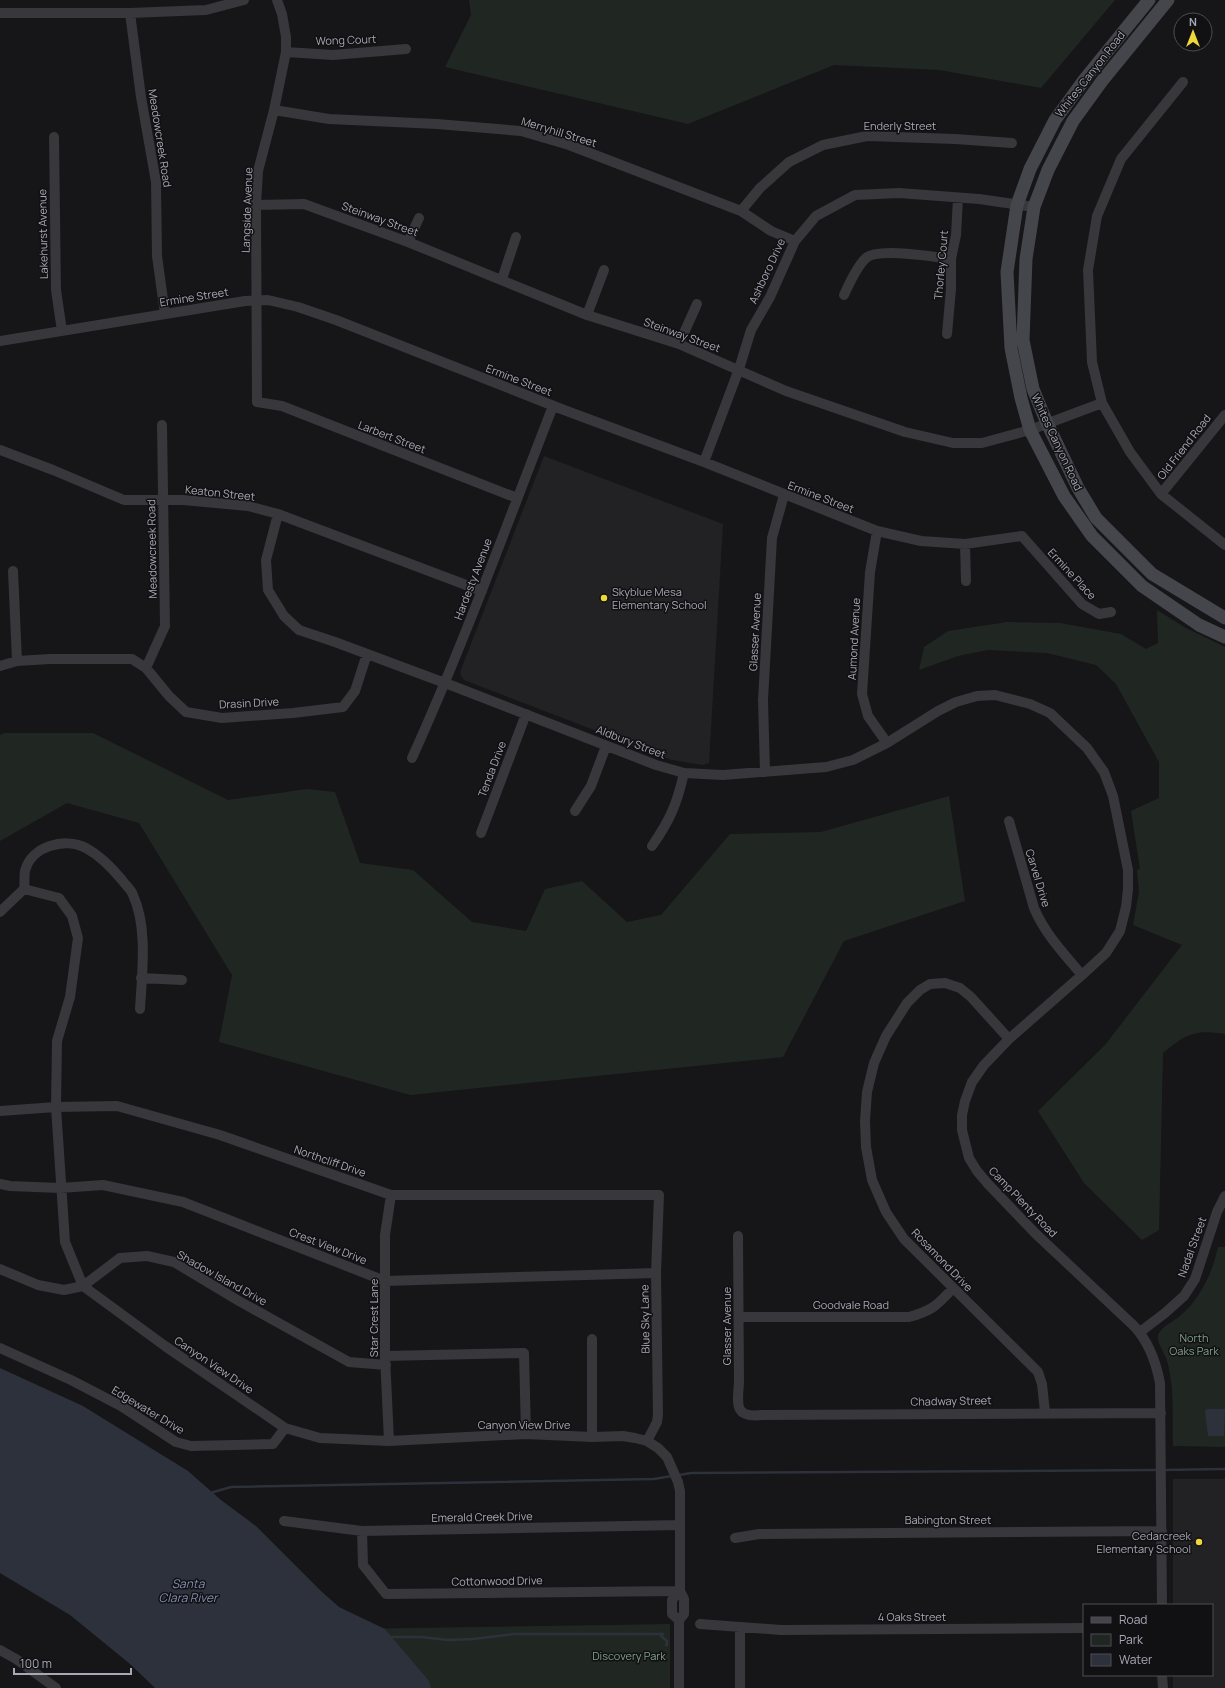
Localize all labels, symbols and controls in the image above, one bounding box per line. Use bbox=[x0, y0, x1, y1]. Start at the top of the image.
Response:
north arrow bbox=[1173, 12, 1213, 52]
text: N bbox=[1189, 14, 1197, 29]
street label: Whites Canyon Road bbox=[1051, 28, 1128, 120]
street label: Wong Court bbox=[315, 31, 377, 48]
street label: Meadowcreek Road bbox=[145, 88, 176, 188]
street label: Merryhill Street bbox=[520, 113, 599, 150]
street label: Enderly Street bbox=[864, 118, 936, 133]
street label: Langside Avenue bbox=[238, 166, 256, 253]
street label: Lakehurst Avenue bbox=[34, 188, 51, 279]
street label: Steinway Street bbox=[340, 198, 421, 239]
street label: Thorley Court bbox=[930, 230, 951, 300]
street label: Ashboro Drive bbox=[745, 235, 788, 306]
street label: Ermine Street bbox=[158, 284, 229, 309]
street label: Steinway Street bbox=[642, 314, 723, 355]
street label: Ermine Street bbox=[484, 360, 554, 399]
street label: Whites Canyon Road bbox=[1028, 391, 1086, 493]
street label: Old Friend Road bbox=[1153, 411, 1214, 482]
street label: Larbert Street bbox=[356, 417, 428, 456]
street label: Ermine Street bbox=[786, 477, 856, 516]
street label: Keaton Street bbox=[184, 481, 256, 504]
street label: Meadowcreek Road bbox=[143, 499, 160, 599]
street label: Hardesty Avenue bbox=[450, 535, 495, 622]
street label: Ermine Place bbox=[1045, 545, 1100, 603]
place label: Skyblue Mesa Elementary School bbox=[612, 584, 707, 612]
street label: Glasser Avenue bbox=[745, 592, 764, 671]
marker: Skyblue Mesa Elementary School bbox=[599, 593, 609, 603]
street label: Aumond Avenue bbox=[844, 597, 863, 680]
street label: Drasin Drive bbox=[219, 693, 280, 712]
street label: Aldbury Street bbox=[594, 721, 668, 762]
street label: Tenda Drive bbox=[474, 738, 509, 799]
street label: Carvel Drive bbox=[1023, 847, 1055, 909]
street label: Northcliff Drive bbox=[292, 1141, 369, 1180]
street label: Camp Plenty Road bbox=[986, 1163, 1061, 1240]
street label: Nadal Street bbox=[1174, 1214, 1209, 1279]
street label: Crest View Drive bbox=[287, 1224, 370, 1267]
street label: Rosamond Drive bbox=[908, 1225, 977, 1295]
street label: Shadow Island Drive bbox=[175, 1247, 270, 1309]
street label: Star Crest Lane bbox=[366, 1278, 381, 1357]
street label: Blue Sky Lane bbox=[636, 1284, 653, 1354]
street label: Glasser Avenue bbox=[719, 1286, 734, 1365]
street label: Goodvale Road bbox=[813, 1297, 889, 1312]
park label: North Oaks Park bbox=[1169, 1330, 1219, 1358]
street label: Canyon View Drive bbox=[172, 1332, 257, 1397]
street label: Edgewater Drive bbox=[109, 1382, 188, 1437]
street label: Chadway Street bbox=[910, 1392, 992, 1409]
street label: Canyon View Drive bbox=[478, 1417, 571, 1432]
street label: Emerald Creek Drive bbox=[431, 1508, 533, 1525]
street label: Babington Street bbox=[905, 1512, 991, 1527]
place label: Cedarcreek Elementary School bbox=[1096, 1528, 1192, 1556]
marker: Cedarcreek Elementary School bbox=[1194, 1537, 1204, 1547]
street label: Cottonwood Drive bbox=[451, 1572, 543, 1589]
water label: Santa Clara River bbox=[159, 1575, 219, 1606]
legend bbox=[1083, 1604, 1213, 1676]
street label: 4 Oaks Street bbox=[878, 1609, 946, 1624]
text: Road bbox=[1119, 1611, 1147, 1628]
text: Park bbox=[1119, 1631, 1144, 1648]
park label: Discovery Park bbox=[592, 1648, 666, 1663]
scale bar bbox=[14, 1650, 131, 1676]
text: Water bbox=[1119, 1651, 1153, 1668]
text: 100 m bbox=[20, 1655, 52, 1672]

